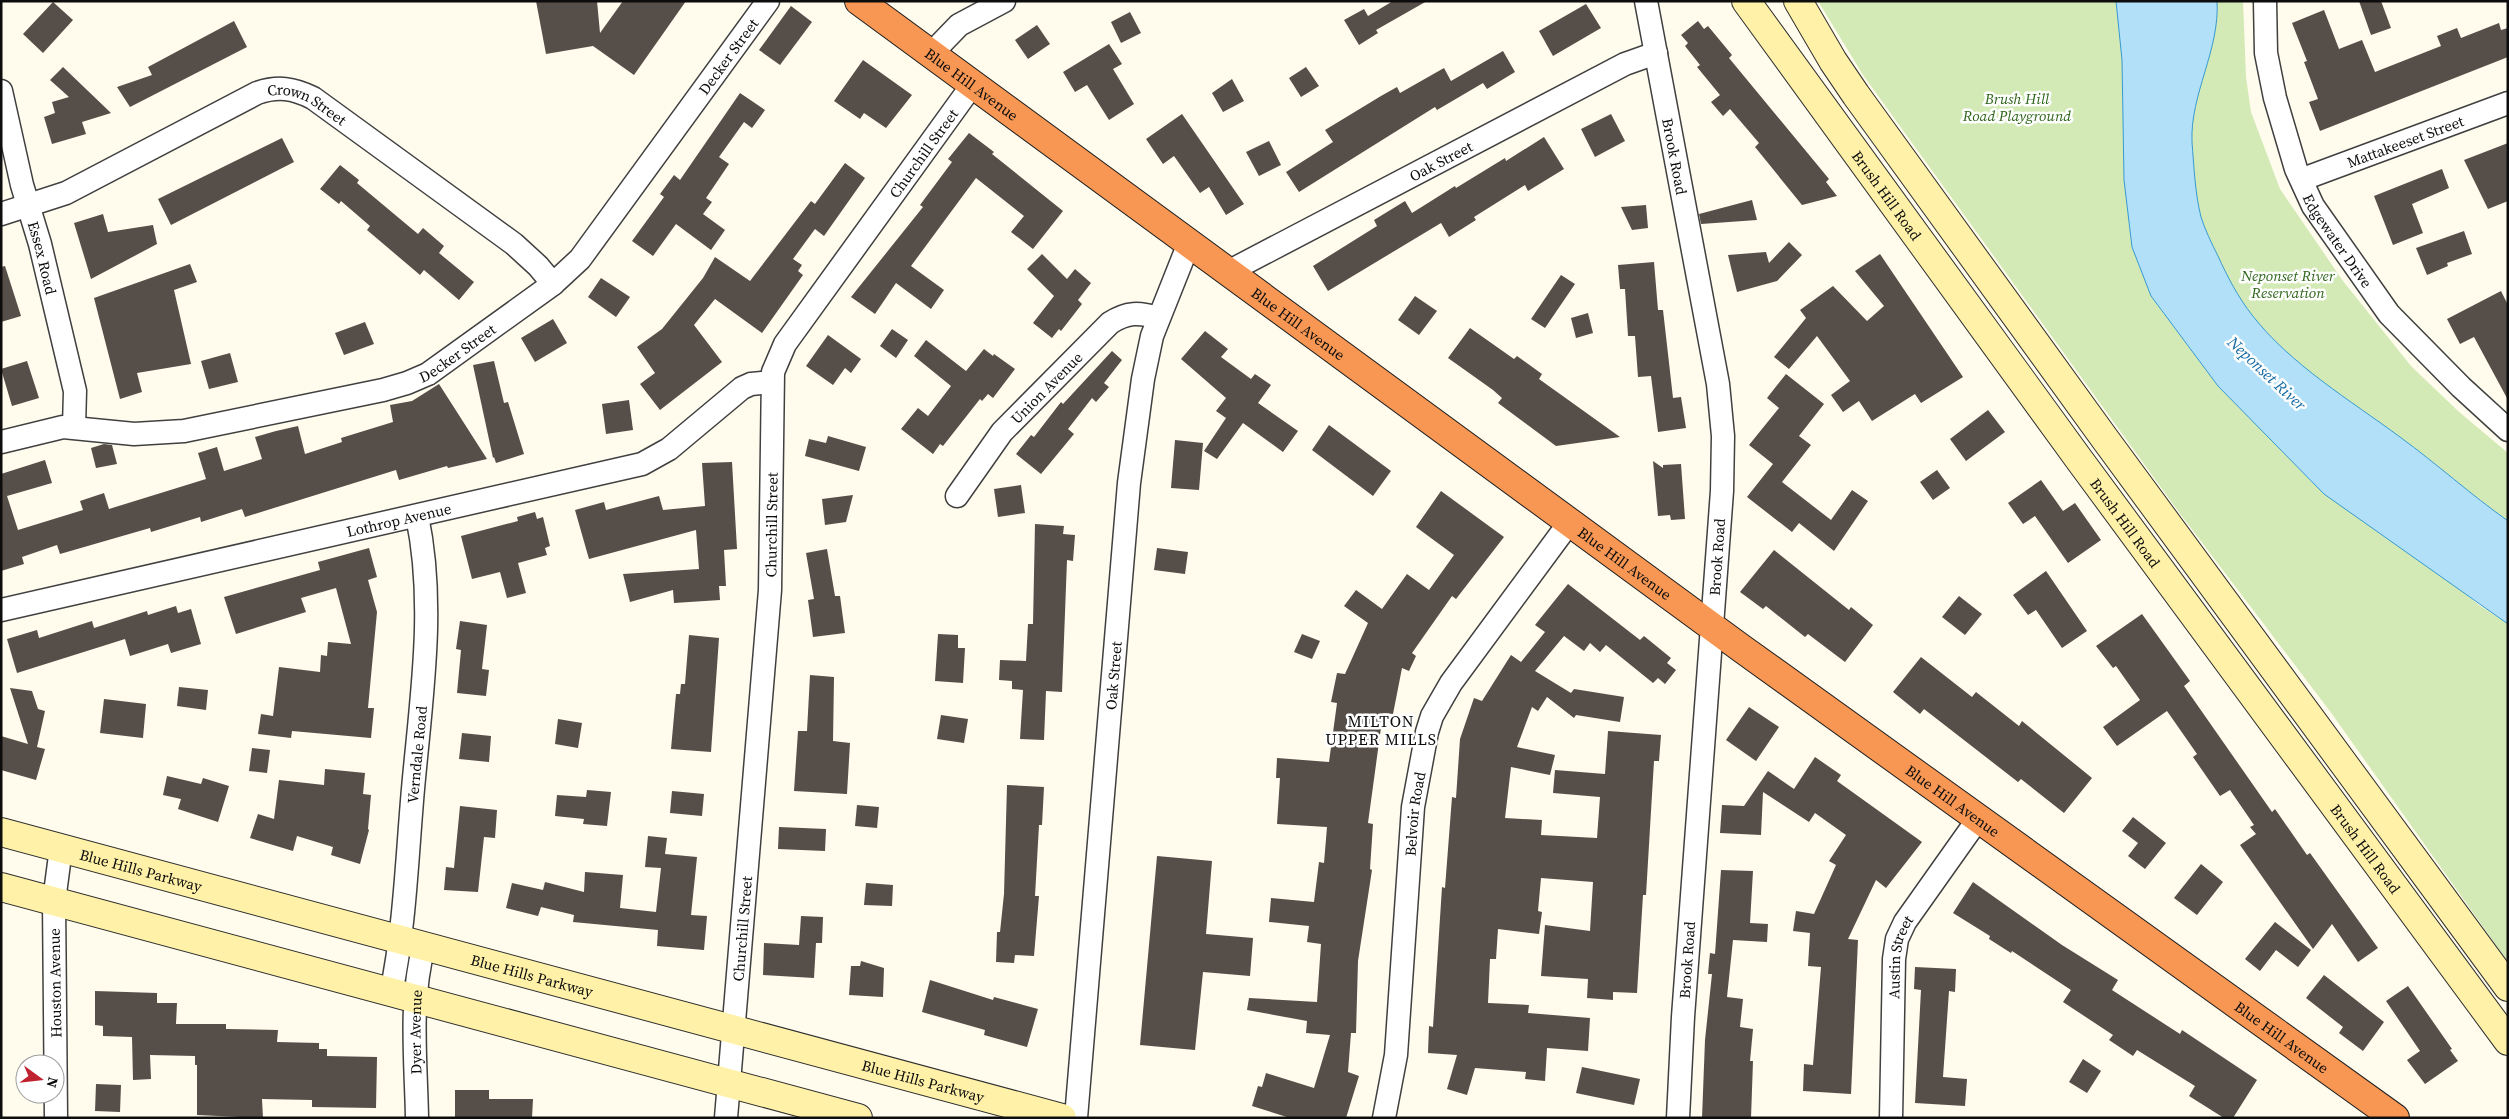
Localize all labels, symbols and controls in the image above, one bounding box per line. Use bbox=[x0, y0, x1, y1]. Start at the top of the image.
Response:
street label: Decker Street bbox=[693, 14, 763, 99]
street label: Blue Hill Avenue bbox=[921, 42, 1023, 125]
street label: Crown Street bbox=[266, 78, 351, 130]
park label: Brush Hill Road Playground bbox=[1962, 88, 2071, 126]
street label: Churchill Street bbox=[884, 104, 963, 202]
street label: Mattakeeset Street bbox=[2344, 110, 2467, 172]
street label: Brook Road bbox=[1658, 116, 1693, 197]
street label: Oak Street bbox=[1405, 135, 1476, 186]
street label: Brush Hill Road bbox=[1847, 146, 1927, 245]
street label: Edgewater Drive bbox=[2298, 190, 2378, 292]
street label: Essex Road bbox=[23, 218, 62, 297]
park label: Neponset River Reservation bbox=[2240, 265, 2336, 303]
street label: Blue Hill Avenue bbox=[1247, 282, 1350, 365]
street label: Decker Street bbox=[415, 318, 500, 387]
water label: Neponset River bbox=[2222, 330, 2311, 415]
street label: Union Avenue bbox=[1006, 346, 1087, 428]
street label: Churchill Street bbox=[760, 472, 782, 578]
street label: Brush Hill Road bbox=[2086, 474, 2166, 572]
street label: Lothrop Avenue bbox=[344, 497, 454, 541]
street label: Brook Road bbox=[1704, 517, 1730, 596]
street label: Blue Hill Avenue bbox=[1574, 521, 1676, 605]
street label: Oak Street bbox=[1100, 640, 1126, 711]
street label: Verndale Road bbox=[401, 704, 432, 804]
district label: MILTON UPPER MILLS bbox=[1325, 710, 1437, 750]
street label: Blue Hill Avenue bbox=[1902, 759, 2005, 842]
street label: Belvoir Road bbox=[1399, 769, 1430, 857]
street label: Brush Hill Road bbox=[2326, 799, 2406, 898]
street label: Blue Hills Parkway bbox=[77, 843, 205, 896]
street label: Churchill Street bbox=[727, 875, 757, 982]
street label: Austin Street bbox=[1883, 910, 1918, 999]
street label: Brook Road bbox=[1674, 920, 1700, 999]
street label: Houston Avenue bbox=[44, 928, 66, 1038]
street label: Blue Hills Parkway bbox=[469, 949, 596, 1002]
street label: Dyer Avenue bbox=[404, 988, 427, 1075]
street label: Blue Hill Avenue bbox=[2231, 996, 2334, 1078]
north arrow bbox=[15, 1054, 65, 1104]
street label: Blue Hills Parkway bbox=[860, 1054, 987, 1107]
text: N bbox=[42, 1075, 64, 1090]

